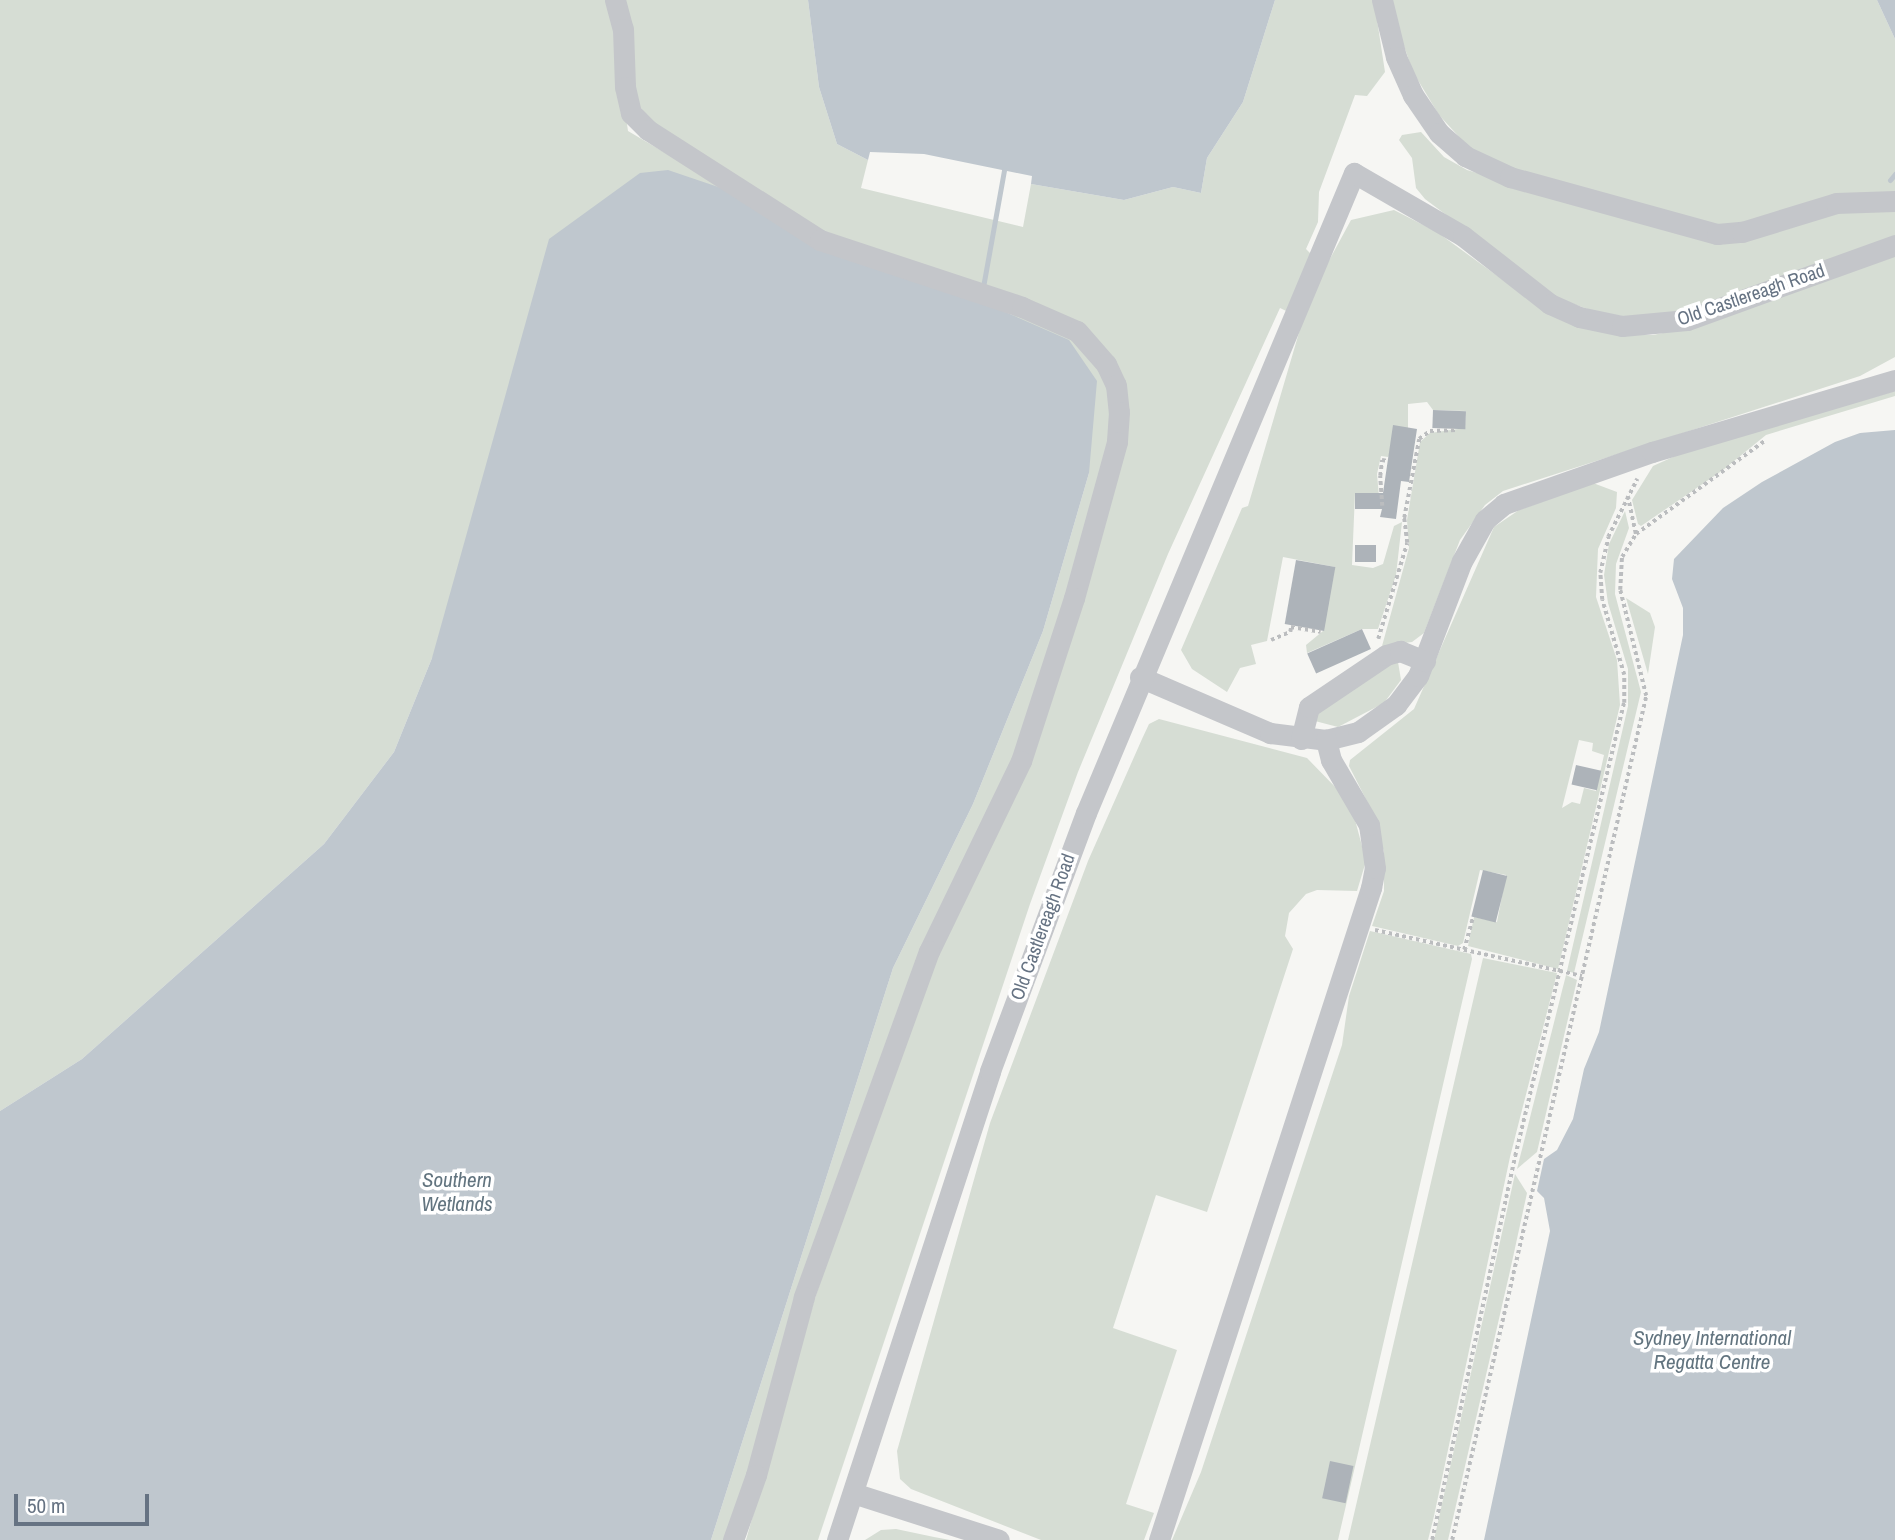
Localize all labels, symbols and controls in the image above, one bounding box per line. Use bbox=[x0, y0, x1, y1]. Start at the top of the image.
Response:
street label: Old Castlereagh Road bbox=[1674, 259, 1828, 331]
street label: Old Castlereagh Road bbox=[1006, 851, 1080, 1003]
water label: Southern Wetlands bbox=[421, 1167, 493, 1217]
water label: Sydney International Regatta Centre bbox=[1633, 1325, 1791, 1375]
scale bar bbox=[18, 1480, 152, 1524]
text: 50 m bbox=[27, 1491, 65, 1520]

